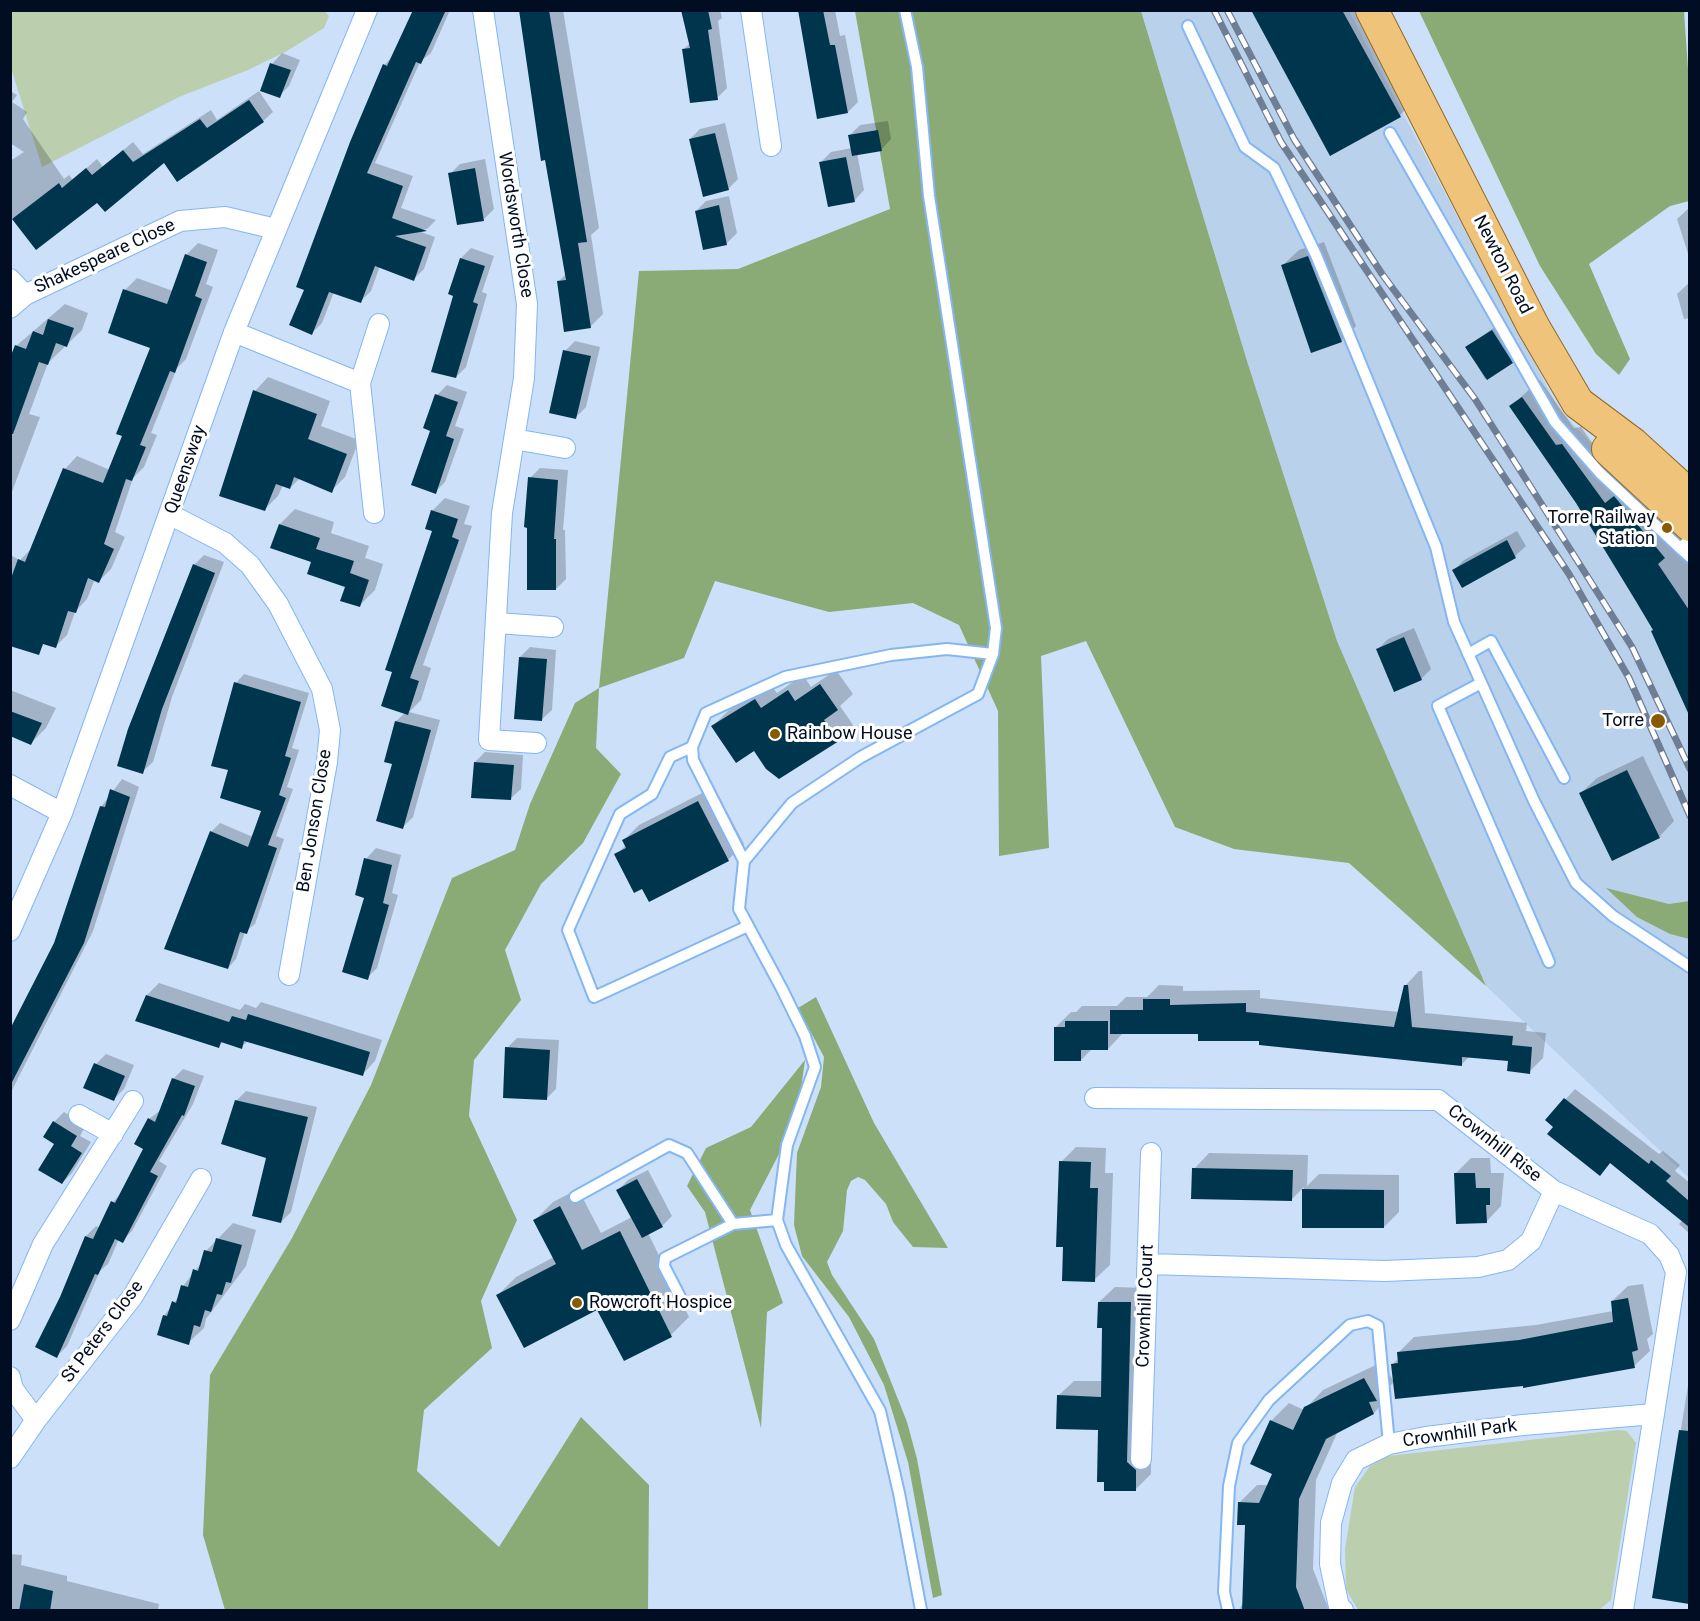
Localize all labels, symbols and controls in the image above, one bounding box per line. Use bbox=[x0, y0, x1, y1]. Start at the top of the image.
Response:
street label: Wordsworth Close bbox=[493, 151, 537, 299]
street label: Newton Road bbox=[1468, 212, 1536, 318]
street label: Shakespeare Close bbox=[31, 215, 179, 299]
street label: Queensway bbox=[161, 423, 211, 517]
place label: Torre Railway Station bbox=[1547, 507, 1655, 550]
marker: Torre Railway Station bbox=[1660, 521, 1674, 535]
place label: Torre bbox=[1602, 710, 1644, 732]
marker: Torre bbox=[1649, 712, 1667, 730]
place label: Rainbow House bbox=[787, 723, 912, 745]
marker: Rainbow House bbox=[768, 727, 782, 741]
street label: Ben Jonson Close bbox=[293, 748, 337, 894]
street label: Crownhill Rise bbox=[1443, 1101, 1545, 1187]
street label: Crownhill Court bbox=[1133, 1244, 1159, 1368]
street label: St Peters Close bbox=[58, 1277, 148, 1387]
place label: Rowcroft Hospice bbox=[589, 1292, 732, 1314]
marker: Rowcroft Hospice bbox=[570, 1296, 584, 1310]
street label: Crownhill Park bbox=[1401, 1415, 1519, 1453]

